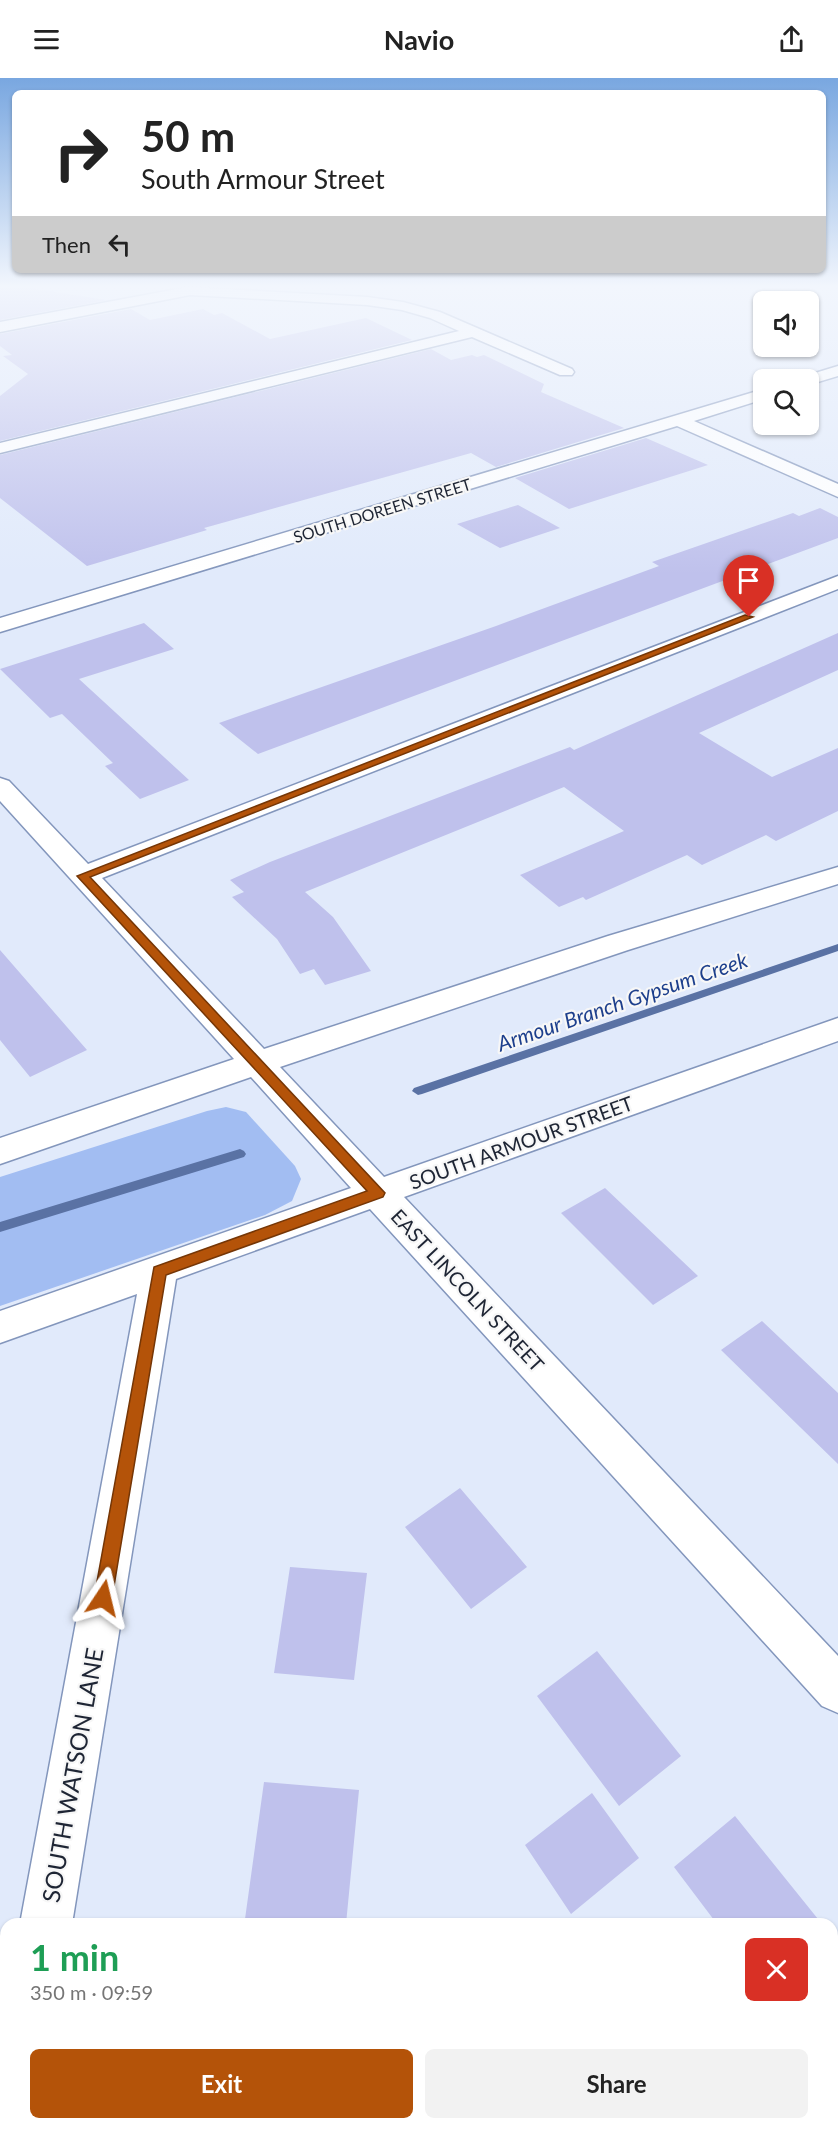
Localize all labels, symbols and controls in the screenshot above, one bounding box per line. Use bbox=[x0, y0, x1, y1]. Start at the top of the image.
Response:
icon: menu bbox=[30, 23, 63, 56]
text: Navio bbox=[384, 23, 454, 56]
icon: share bbox=[775, 23, 808, 56]
text: 50 m bbox=[141, 111, 235, 161]
icon: right bbox=[42, 114, 120, 192]
text: South Armour Street bbox=[141, 162, 385, 195]
icon: left bbox=[103, 228, 136, 261]
text: Then bbox=[42, 231, 91, 258]
map controls bbox=[753, 291, 819, 435]
button: sound bbox=[753, 291, 819, 357]
button: search bbox=[753, 369, 819, 435]
street label: SOUTH DOREEN STREET bbox=[291, 474, 474, 546]
pin bbox=[723, 555, 774, 617]
icon: arrive bbox=[732, 564, 765, 597]
water label: Armour Branch Gypsum Creek bbox=[493, 946, 751, 1056]
street label: SOUTH ARMOUR STREET bbox=[406, 1090, 636, 1194]
street label: EAST LINCOLN STREET bbox=[387, 1204, 550, 1376]
position arrow bbox=[71, 1566, 135, 1630]
street label: SOUTH WATSON LANE bbox=[35, 1645, 109, 1905]
text: 1 min bbox=[30, 1935, 119, 1979]
button: close bbox=[745, 1938, 808, 2001]
text: 350 m · 09:59 bbox=[30, 1980, 153, 2004]
button: Exit bbox=[30, 2049, 413, 2118]
button: Share bbox=[425, 2049, 808, 2118]

